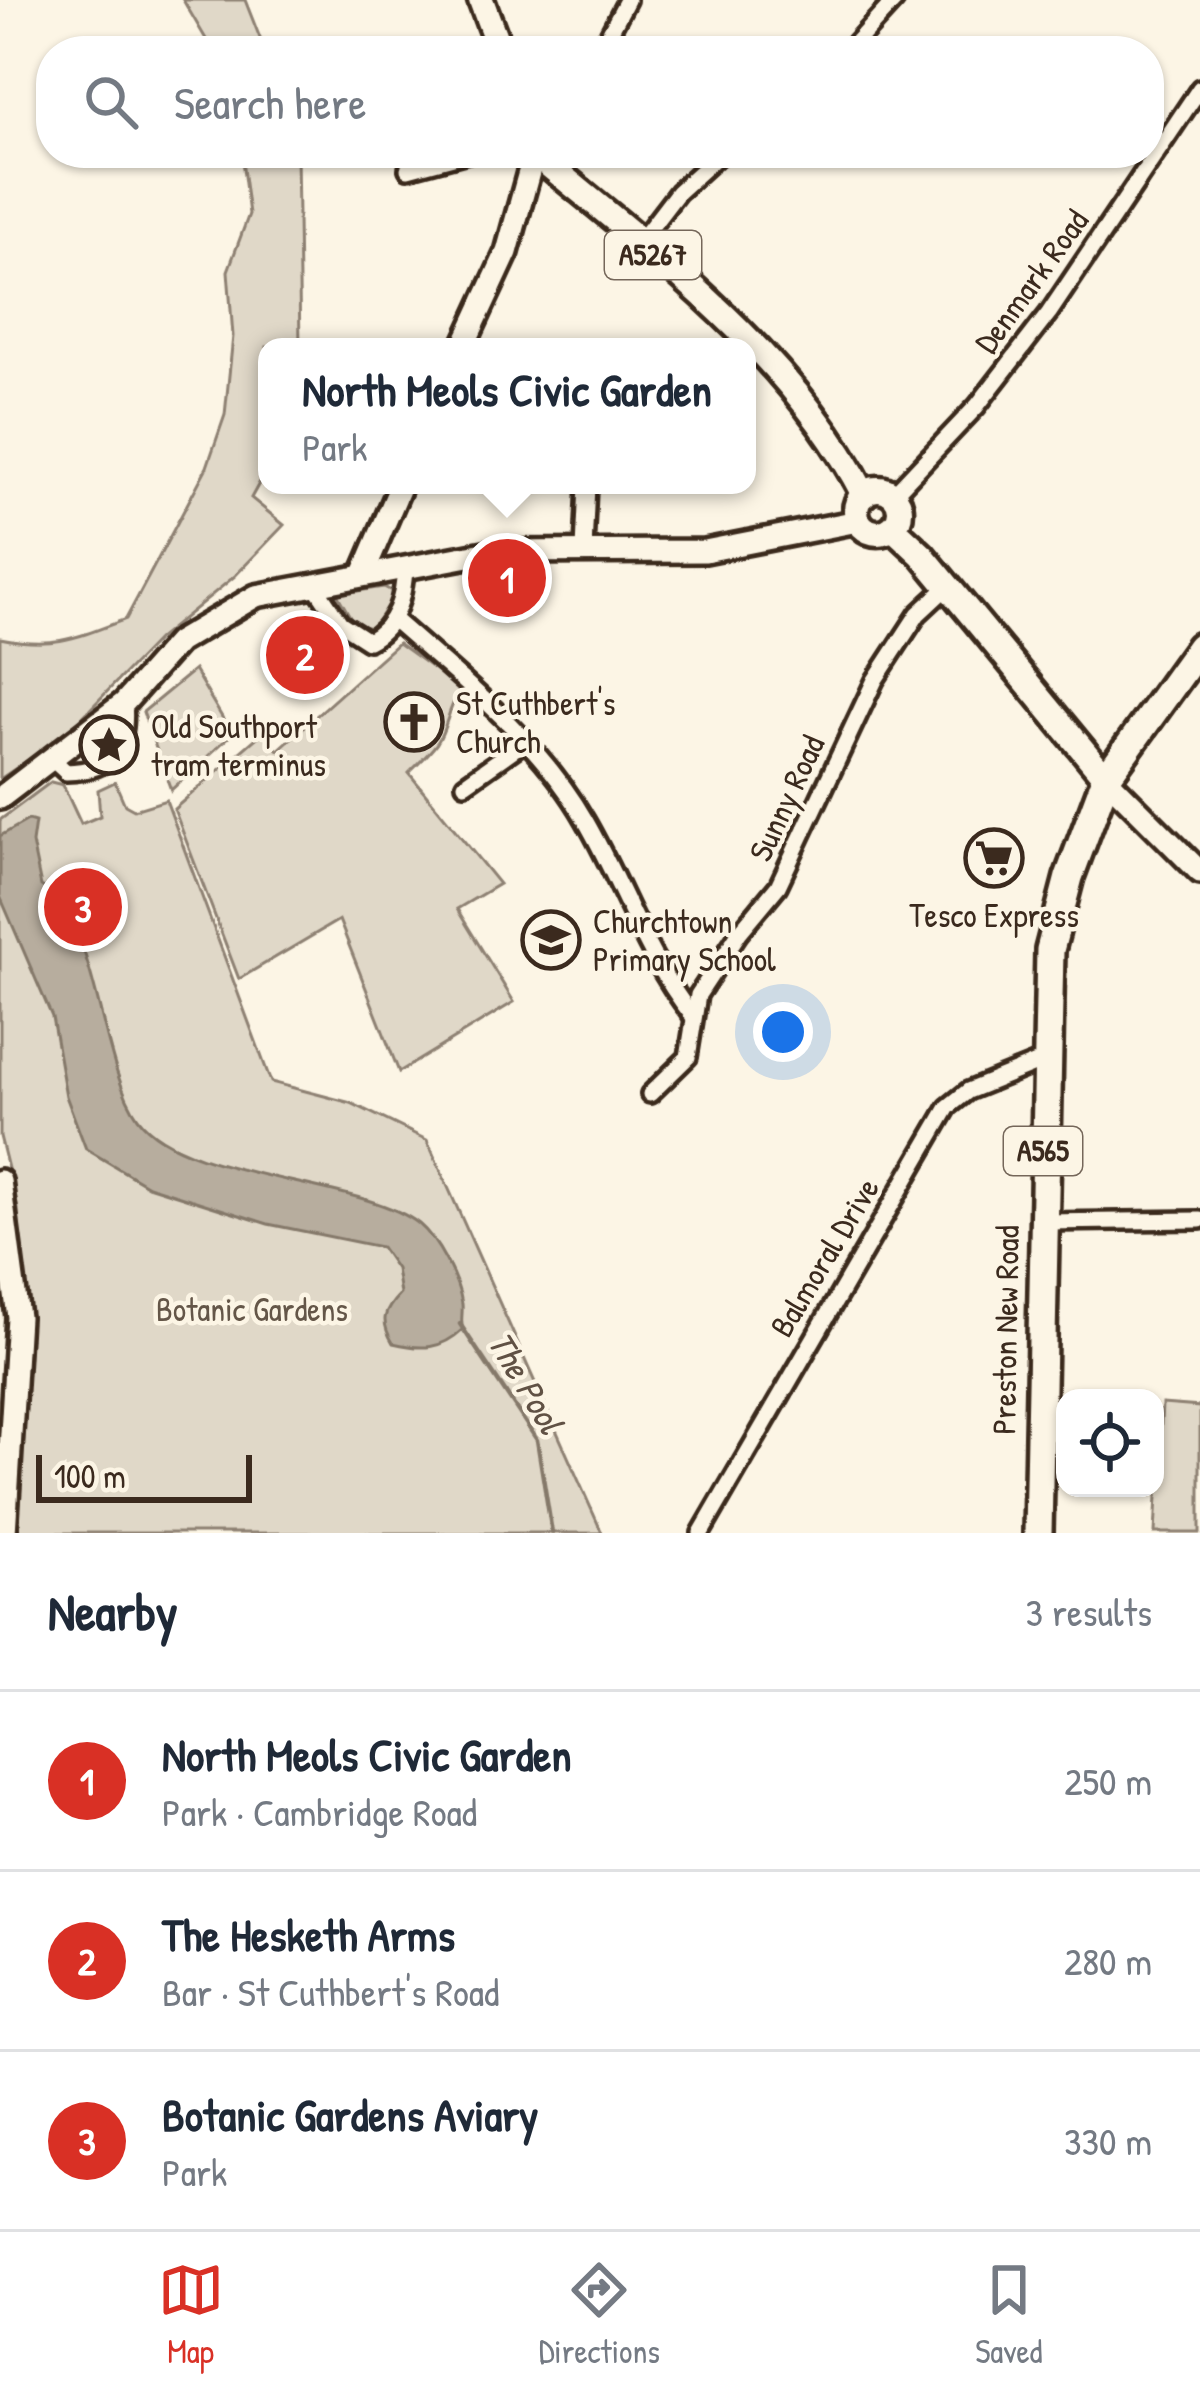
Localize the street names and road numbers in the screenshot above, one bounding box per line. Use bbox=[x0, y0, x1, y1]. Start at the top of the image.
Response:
street label: Denmark Road bbox=[964, 200, 1098, 362]
road number: A5267 bbox=[605, 231, 701, 279]
street label: Sunny Road bbox=[738, 728, 835, 868]
road number: A565 bbox=[1004, 1127, 1082, 1175]
street label: Balmoral Drive bbox=[759, 1169, 889, 1345]
street label: Preston New Road bbox=[981, 1225, 1029, 1435]

